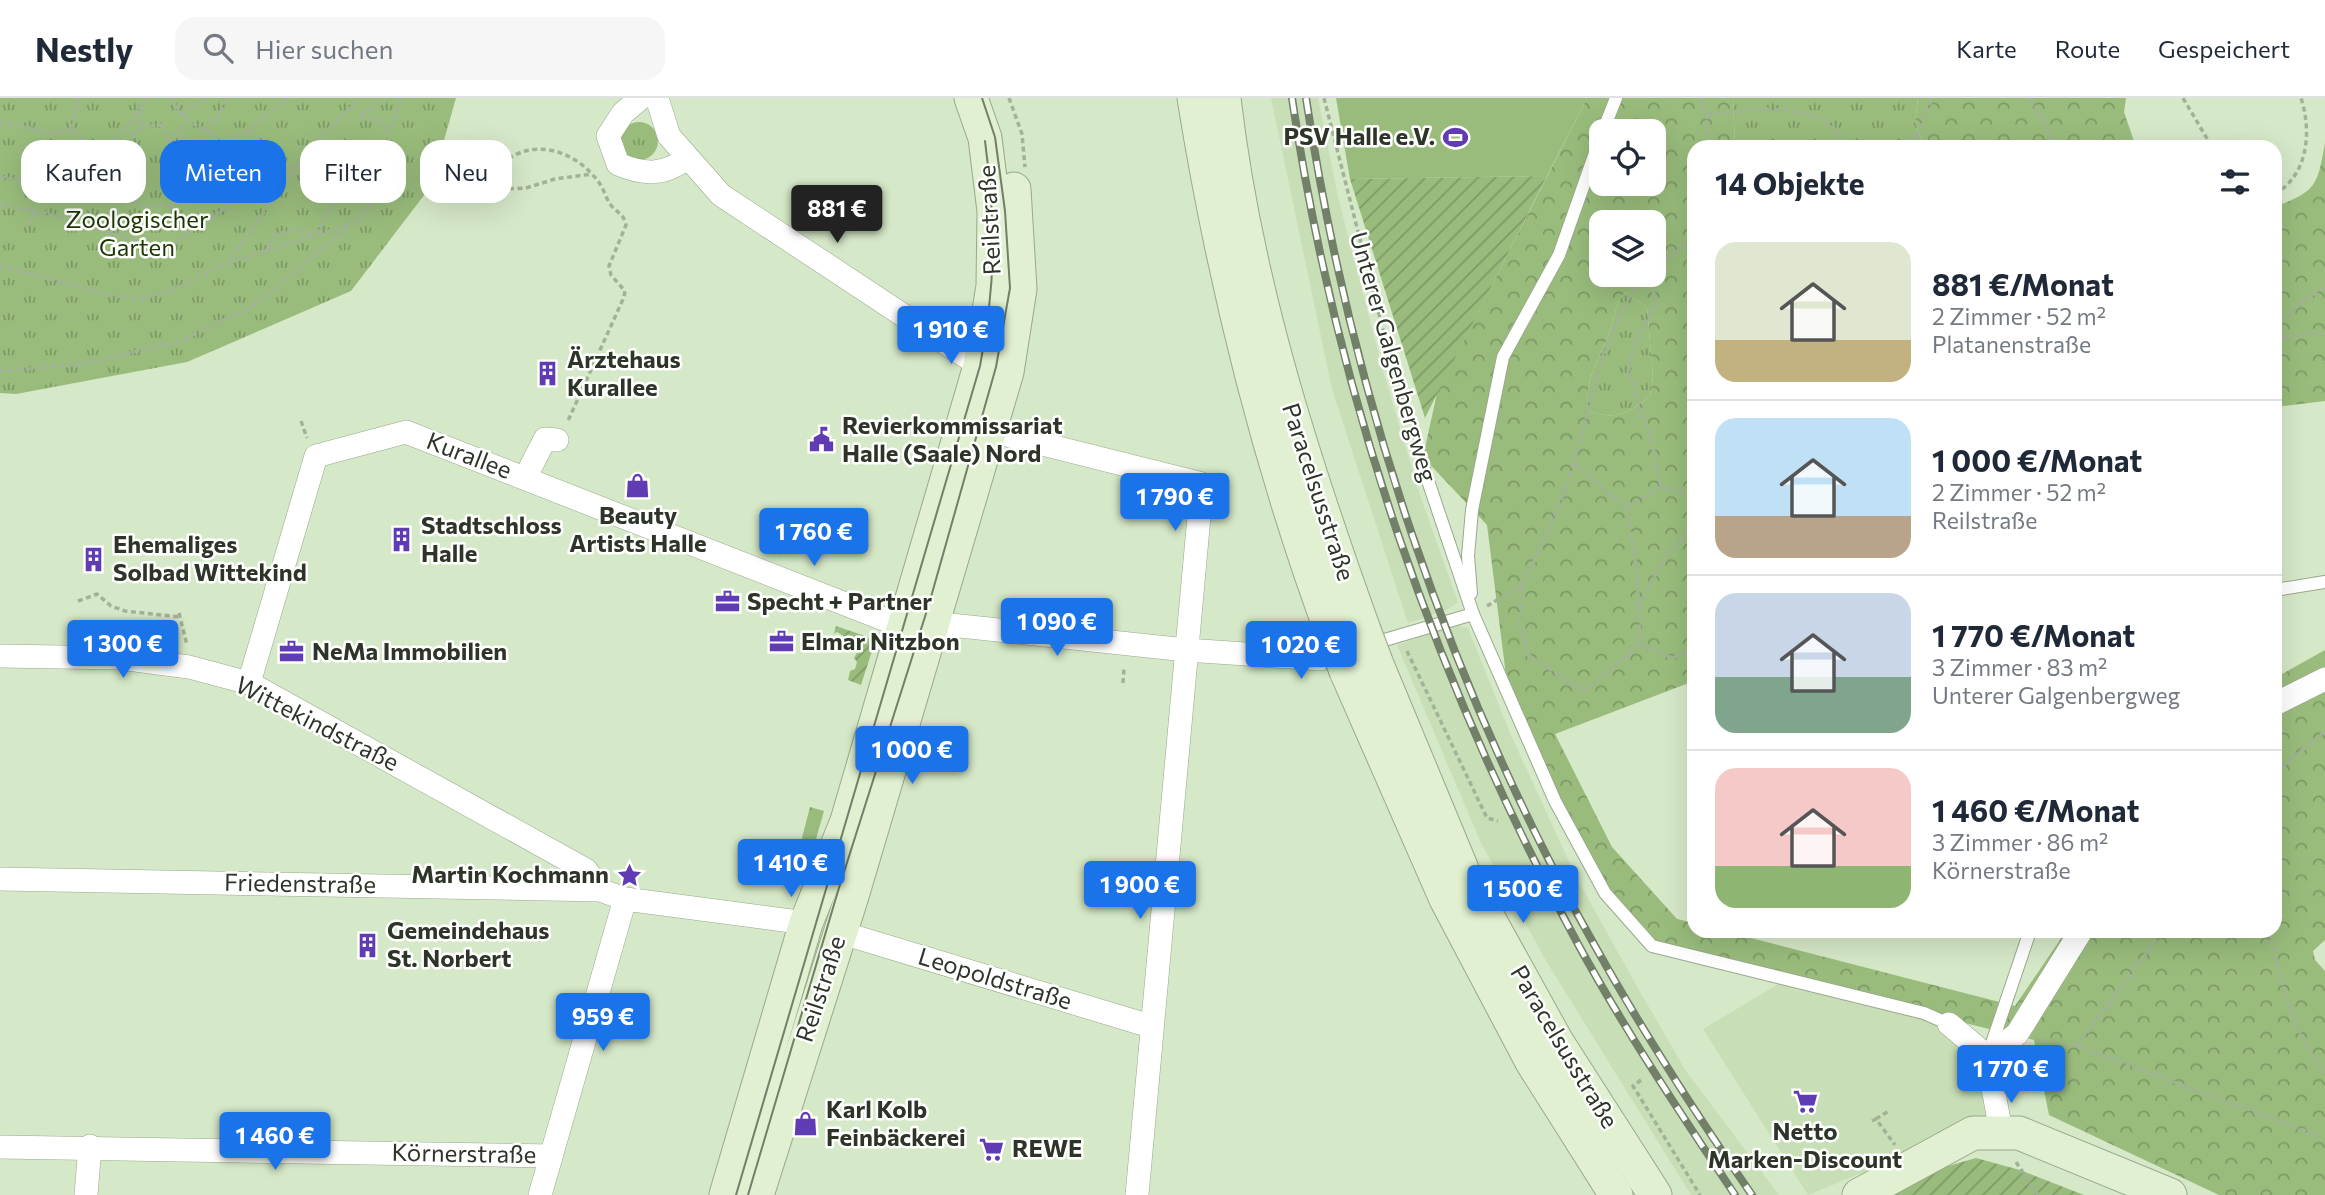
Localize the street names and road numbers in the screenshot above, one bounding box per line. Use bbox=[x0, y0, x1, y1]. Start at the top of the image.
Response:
street label: Reilstraße bbox=[971, 164, 1006, 276]
street label: Unterer Galgenbergweg bbox=[1345, 228, 1444, 485]
street label: Paracelsusstraße bbox=[1277, 399, 1362, 584]
street label: Kurallee bbox=[423, 425, 516, 484]
street label: Wittekindstraße bbox=[231, 669, 404, 776]
street label: Friedenstraße bbox=[224, 867, 376, 898]
street label: Reilstraße bbox=[789, 932, 850, 1045]
street label: Leopoldstraße bbox=[915, 940, 1076, 1015]
street label: Paracelsusstraße bbox=[1505, 959, 1625, 1133]
street label: Körnerstraße bbox=[391, 1137, 537, 1168]

